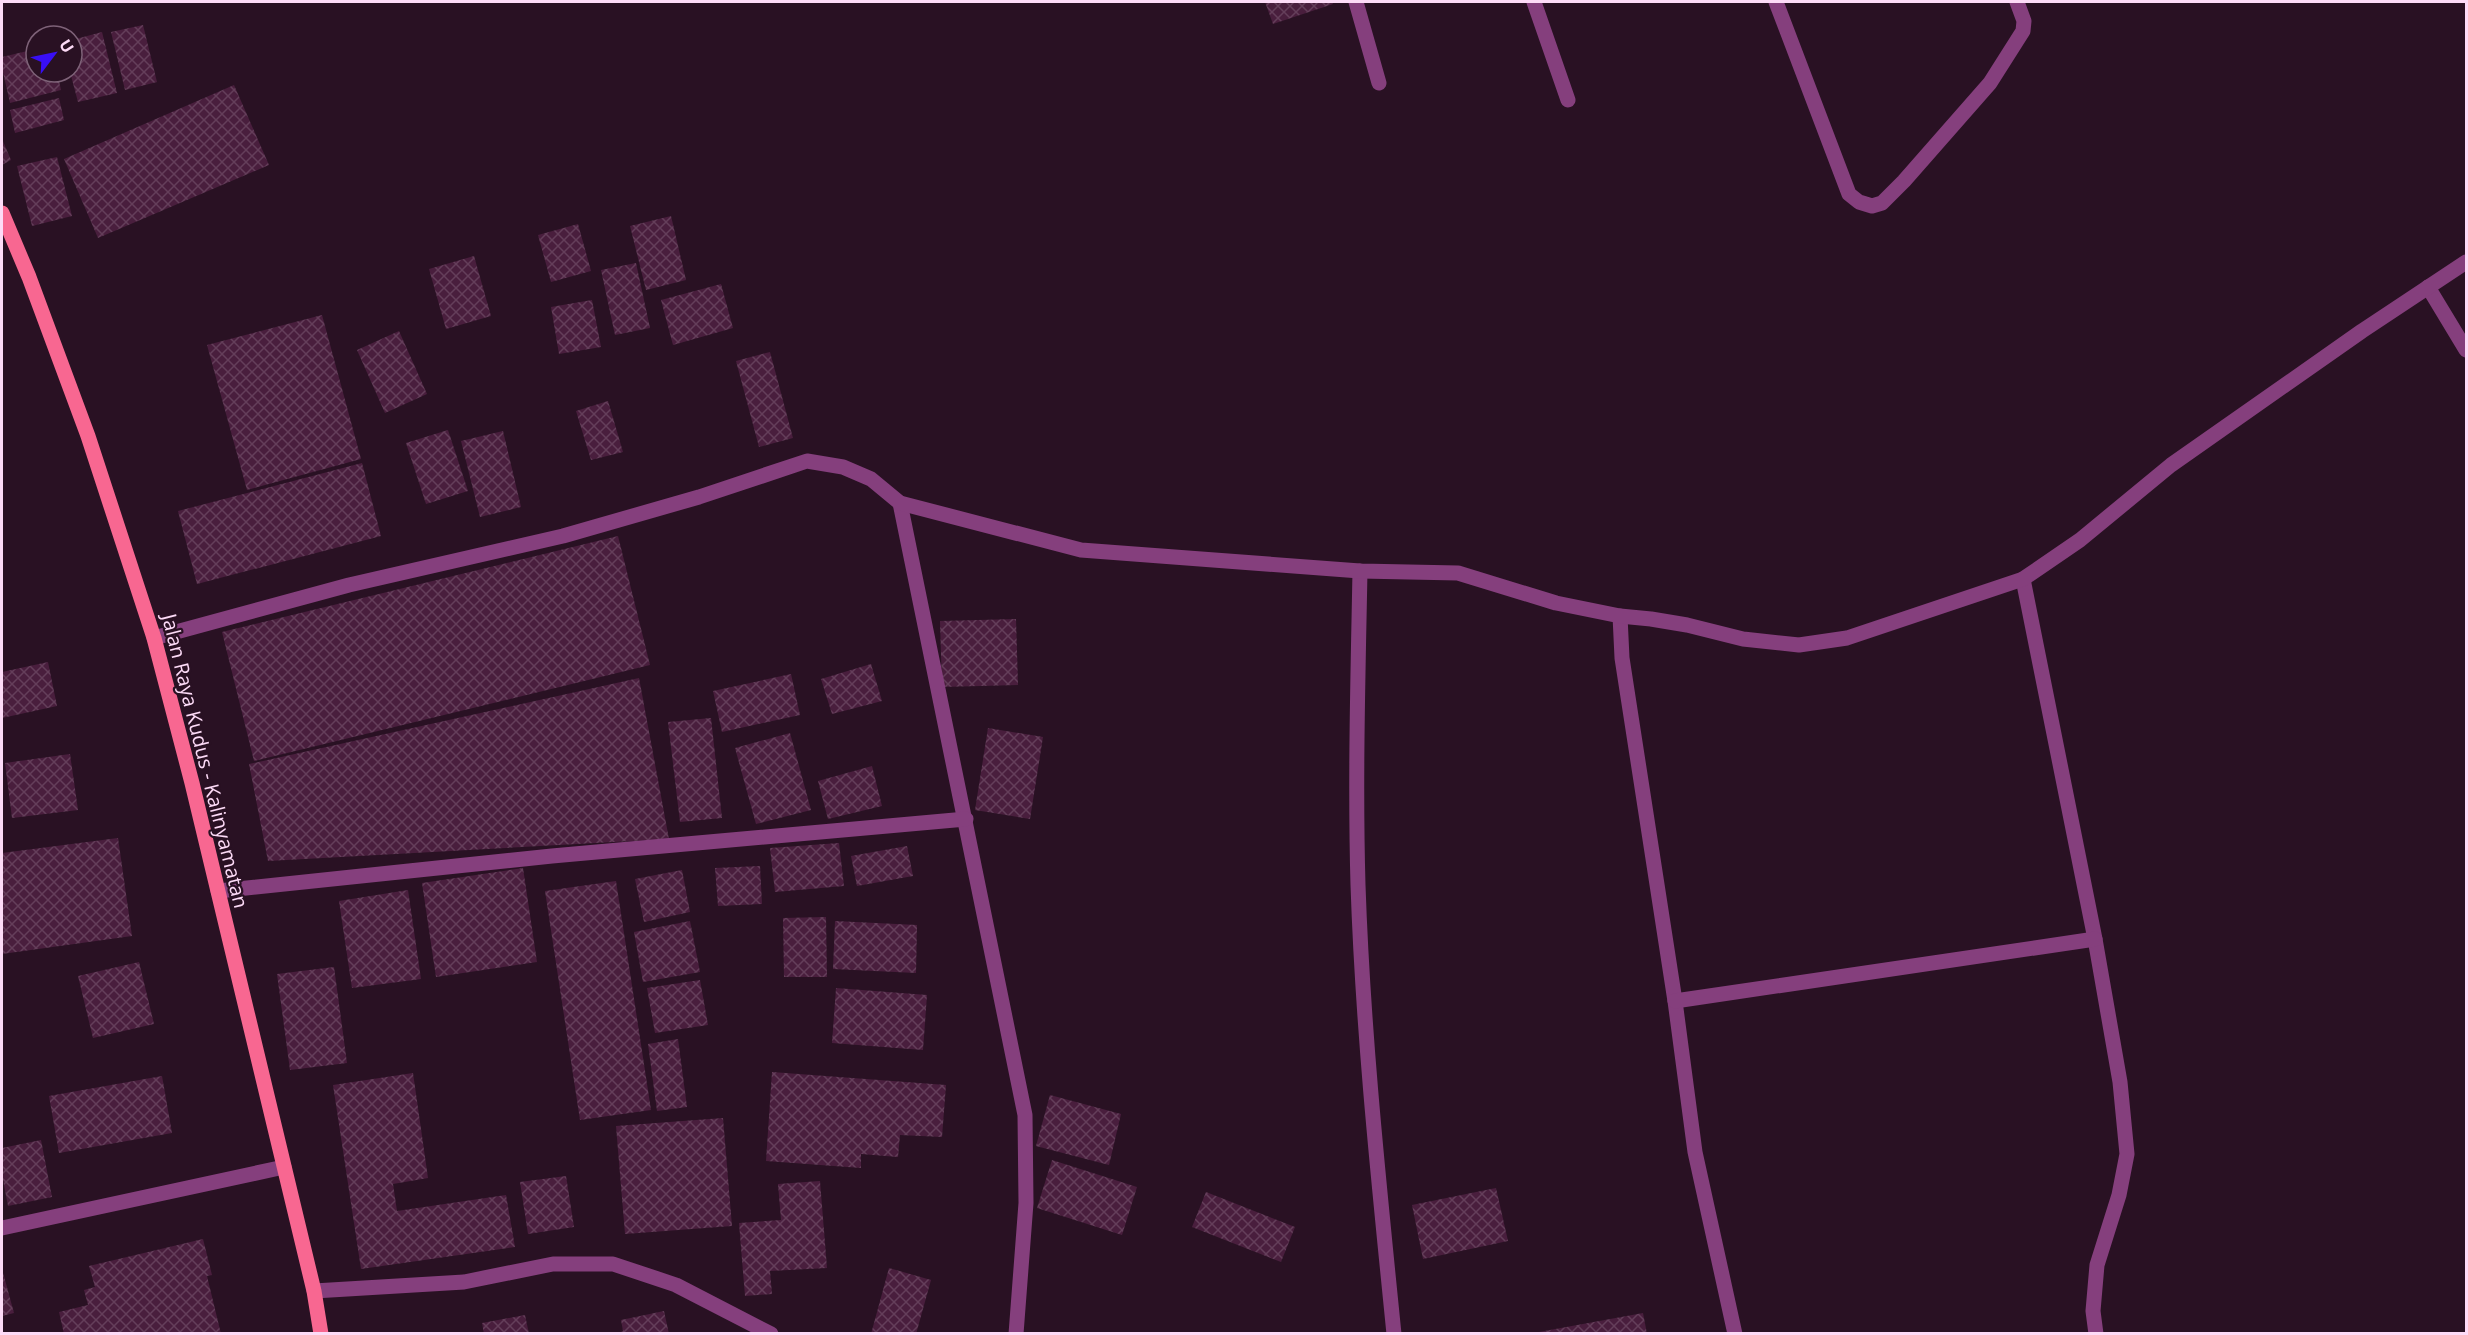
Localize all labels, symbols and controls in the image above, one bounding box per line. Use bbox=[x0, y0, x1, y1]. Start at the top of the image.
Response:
north arrow bbox=[24, 24, 84, 84]
text: U bbox=[54, 35, 79, 57]
street label: Jalan Raya Kudus - Kalinyamatan bbox=[155, 609, 255, 911]

